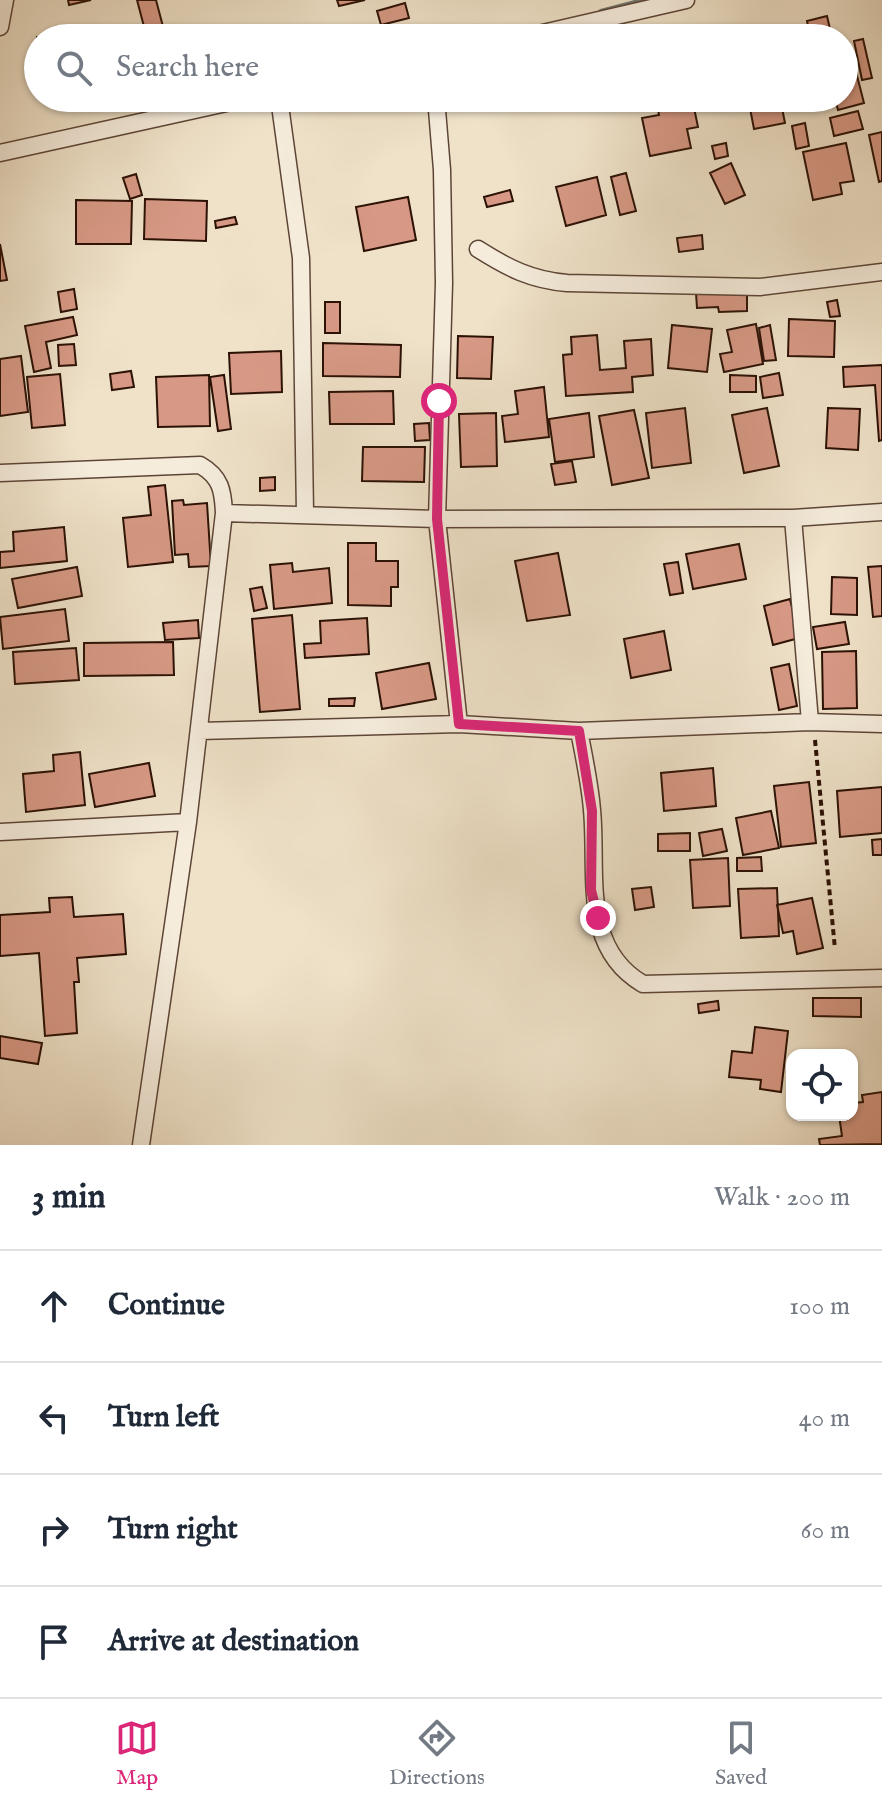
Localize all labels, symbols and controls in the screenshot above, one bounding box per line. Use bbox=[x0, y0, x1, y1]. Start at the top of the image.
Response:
search box bbox=[24, 24, 858, 112]
icon: search bbox=[52, 46, 96, 90]
text: Search here bbox=[116, 49, 259, 87]
route start bbox=[421, 383, 457, 419]
route end bbox=[580, 900, 616, 936]
map controls bbox=[786, 1049, 858, 1121]
button: locate bbox=[786, 1049, 858, 1121]
text: 3 min bbox=[32, 1176, 106, 1219]
text: Walk · 200 m bbox=[714, 1181, 850, 1214]
icon: ahead bbox=[32, 1284, 76, 1328]
text: Continue bbox=[108, 1287, 225, 1325]
text: 100 m bbox=[789, 1290, 850, 1323]
icon: left bbox=[32, 1396, 76, 1440]
text: Turn left bbox=[108, 1399, 219, 1437]
text: 40 m bbox=[799, 1402, 850, 1435]
icon: right bbox=[32, 1508, 76, 1552]
text: Turn right bbox=[108, 1511, 238, 1549]
text: 60 m bbox=[801, 1514, 850, 1547]
icon: arrive bbox=[32, 1620, 76, 1664]
text: Arrive at destination bbox=[108, 1623, 359, 1661]
tab: Map bbox=[115, 1716, 159, 1792]
tab: Directions bbox=[389, 1716, 485, 1792]
tab: Saved bbox=[715, 1716, 767, 1792]

